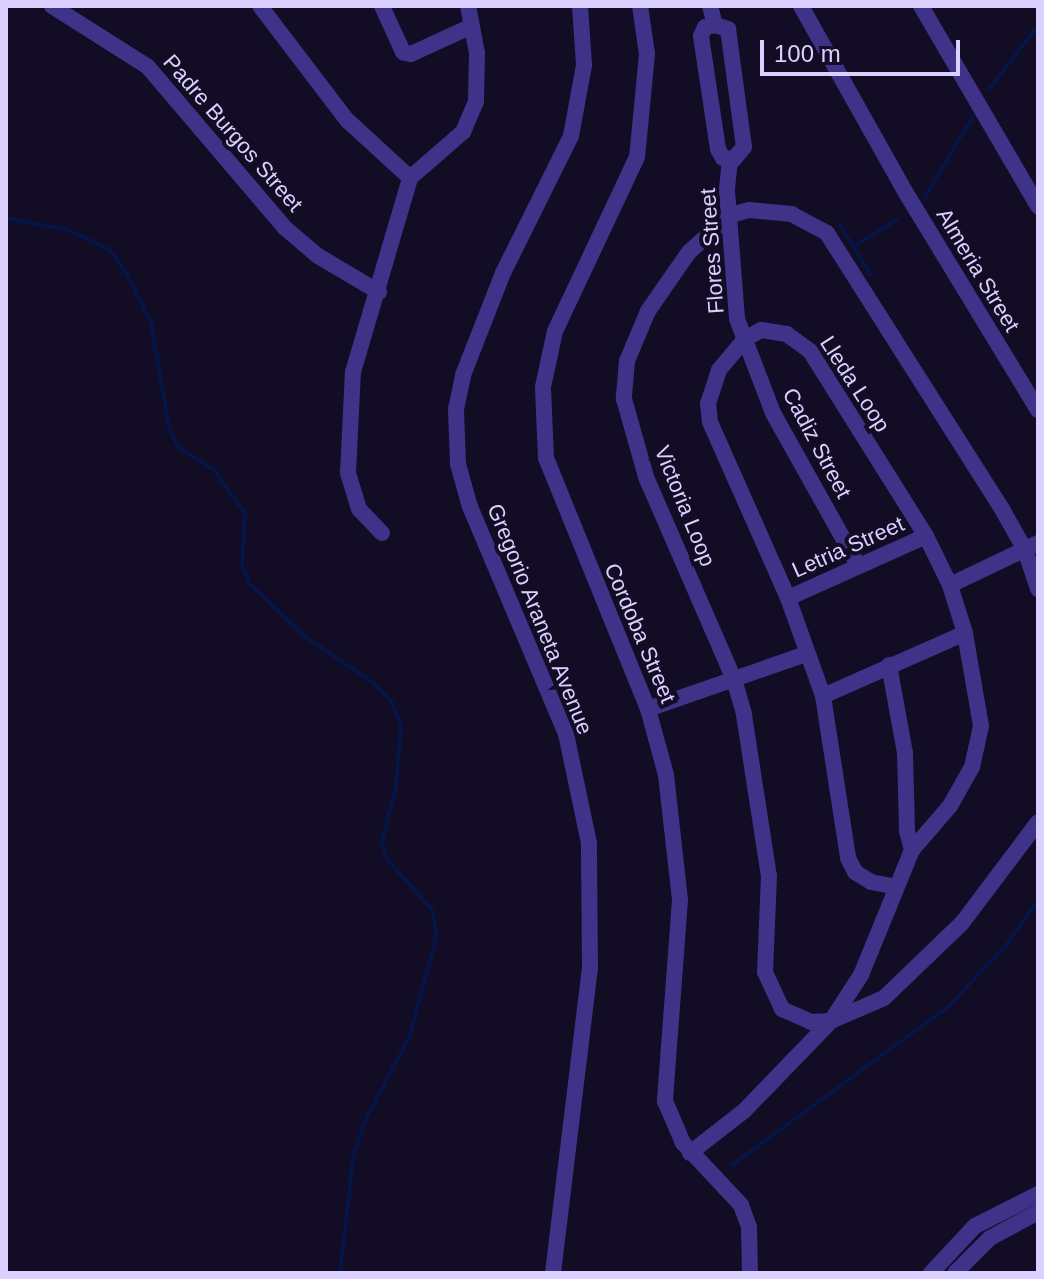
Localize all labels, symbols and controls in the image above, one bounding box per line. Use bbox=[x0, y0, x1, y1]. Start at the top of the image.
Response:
scale bar bbox=[764, 24, 964, 74]
text: 100 m bbox=[774, 40, 841, 67]
street label: Padre Burgos Street bbox=[158, 49, 308, 217]
street label: Flores Street bbox=[694, 187, 730, 315]
street label: Almeria Street bbox=[931, 203, 1025, 337]
street label: Lleda Loop bbox=[814, 331, 896, 437]
street label: Cadiz Street bbox=[777, 383, 857, 503]
street label: Victoria Loop bbox=[649, 442, 721, 570]
street label: Gregorio Araneta Avenue bbox=[481, 499, 599, 739]
street label: Letria Street bbox=[788, 511, 908, 583]
street label: Cordoba Street bbox=[599, 559, 681, 707]

